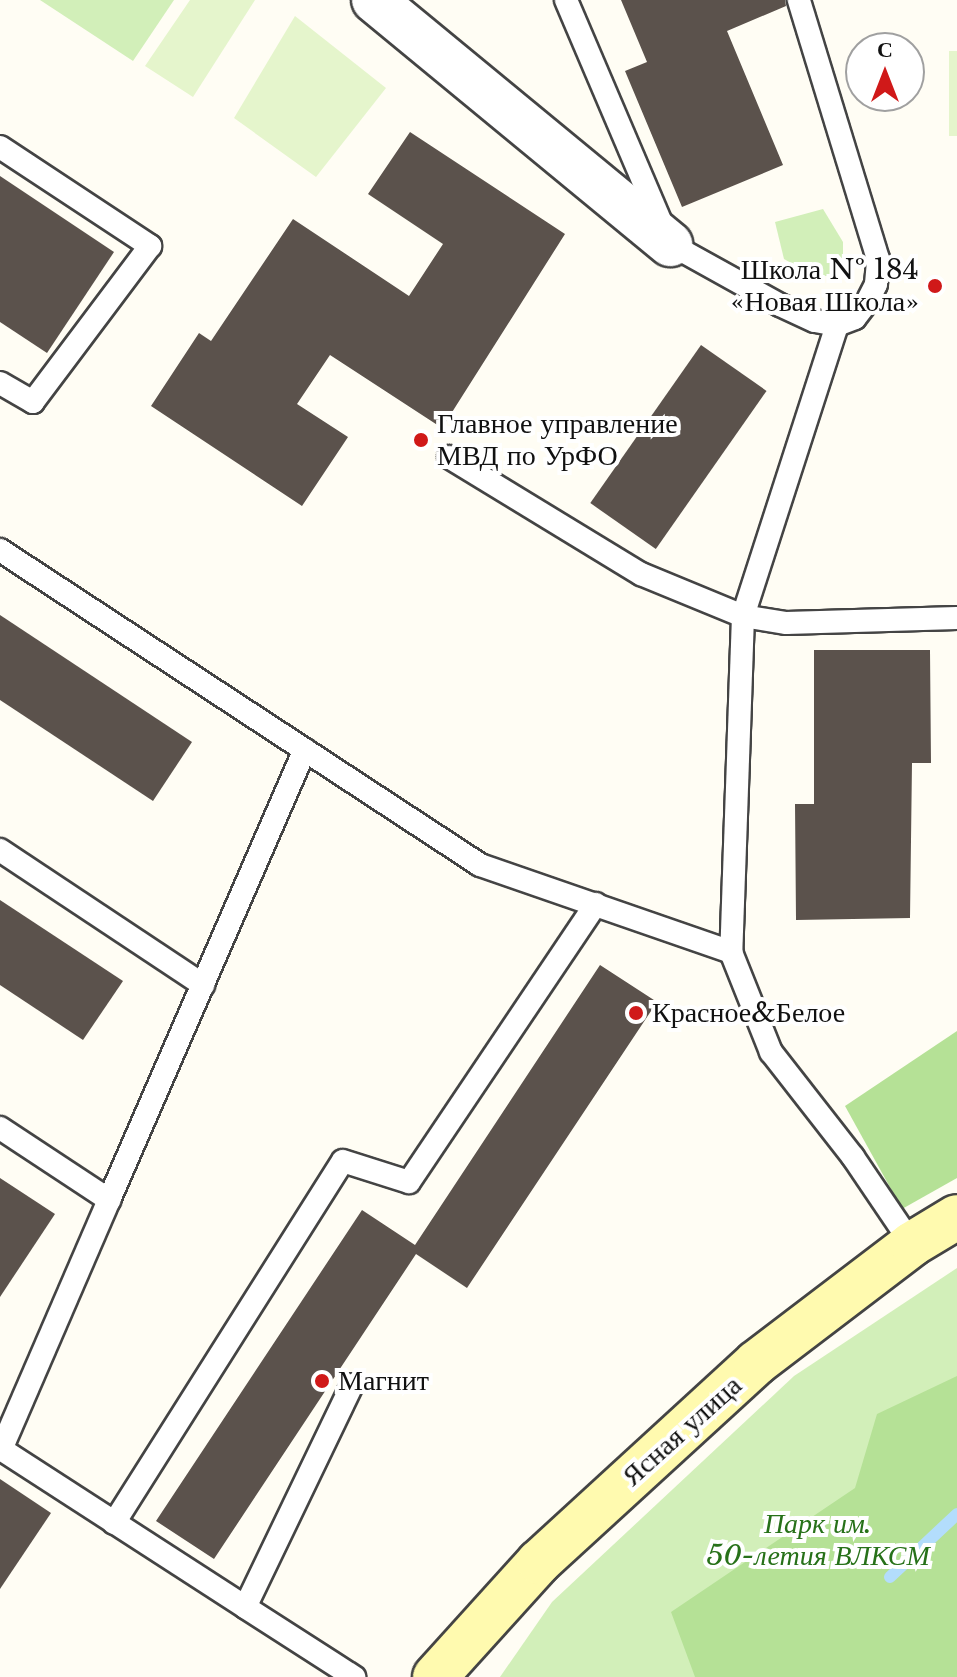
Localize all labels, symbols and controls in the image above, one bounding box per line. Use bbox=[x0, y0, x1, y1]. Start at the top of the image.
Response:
north arrow bbox=[845, 32, 925, 112]
text: С bbox=[877, 36, 893, 63]
place label: Школа № 184 «Новая Школа» bbox=[731, 253, 919, 319]
marker: Школа № 184 «Новая Школа» bbox=[926, 277, 944, 295]
place label: Главное управление МВД по УрФО bbox=[437, 407, 678, 473]
marker: Главное управление МВД по УрФО bbox=[412, 431, 430, 449]
place label: Красное&Белое bbox=[652, 996, 845, 1030]
marker: Красное&Белое bbox=[627, 1004, 645, 1022]
place label: Магнит bbox=[338, 1364, 429, 1398]
street label: Ясная улица bbox=[616, 1369, 748, 1493]
marker: Магнит bbox=[313, 1372, 331, 1390]
park label: Парк им. 50-летия ВЛКСМ bbox=[706, 1507, 930, 1573]

